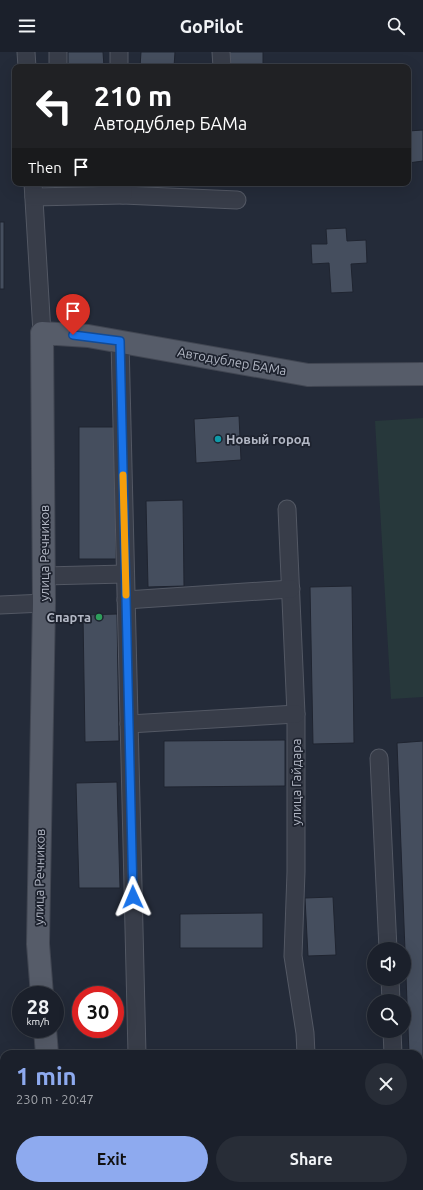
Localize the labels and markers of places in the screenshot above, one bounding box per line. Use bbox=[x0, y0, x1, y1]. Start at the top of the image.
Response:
pin bbox=[56, 294, 90, 335]
place label: Новый город bbox=[226, 432, 311, 446]
marker: Новый город bbox=[213, 434, 223, 444]
place label: Спарта bbox=[47, 610, 91, 624]
marker: Спарта bbox=[94, 612, 104, 622]

